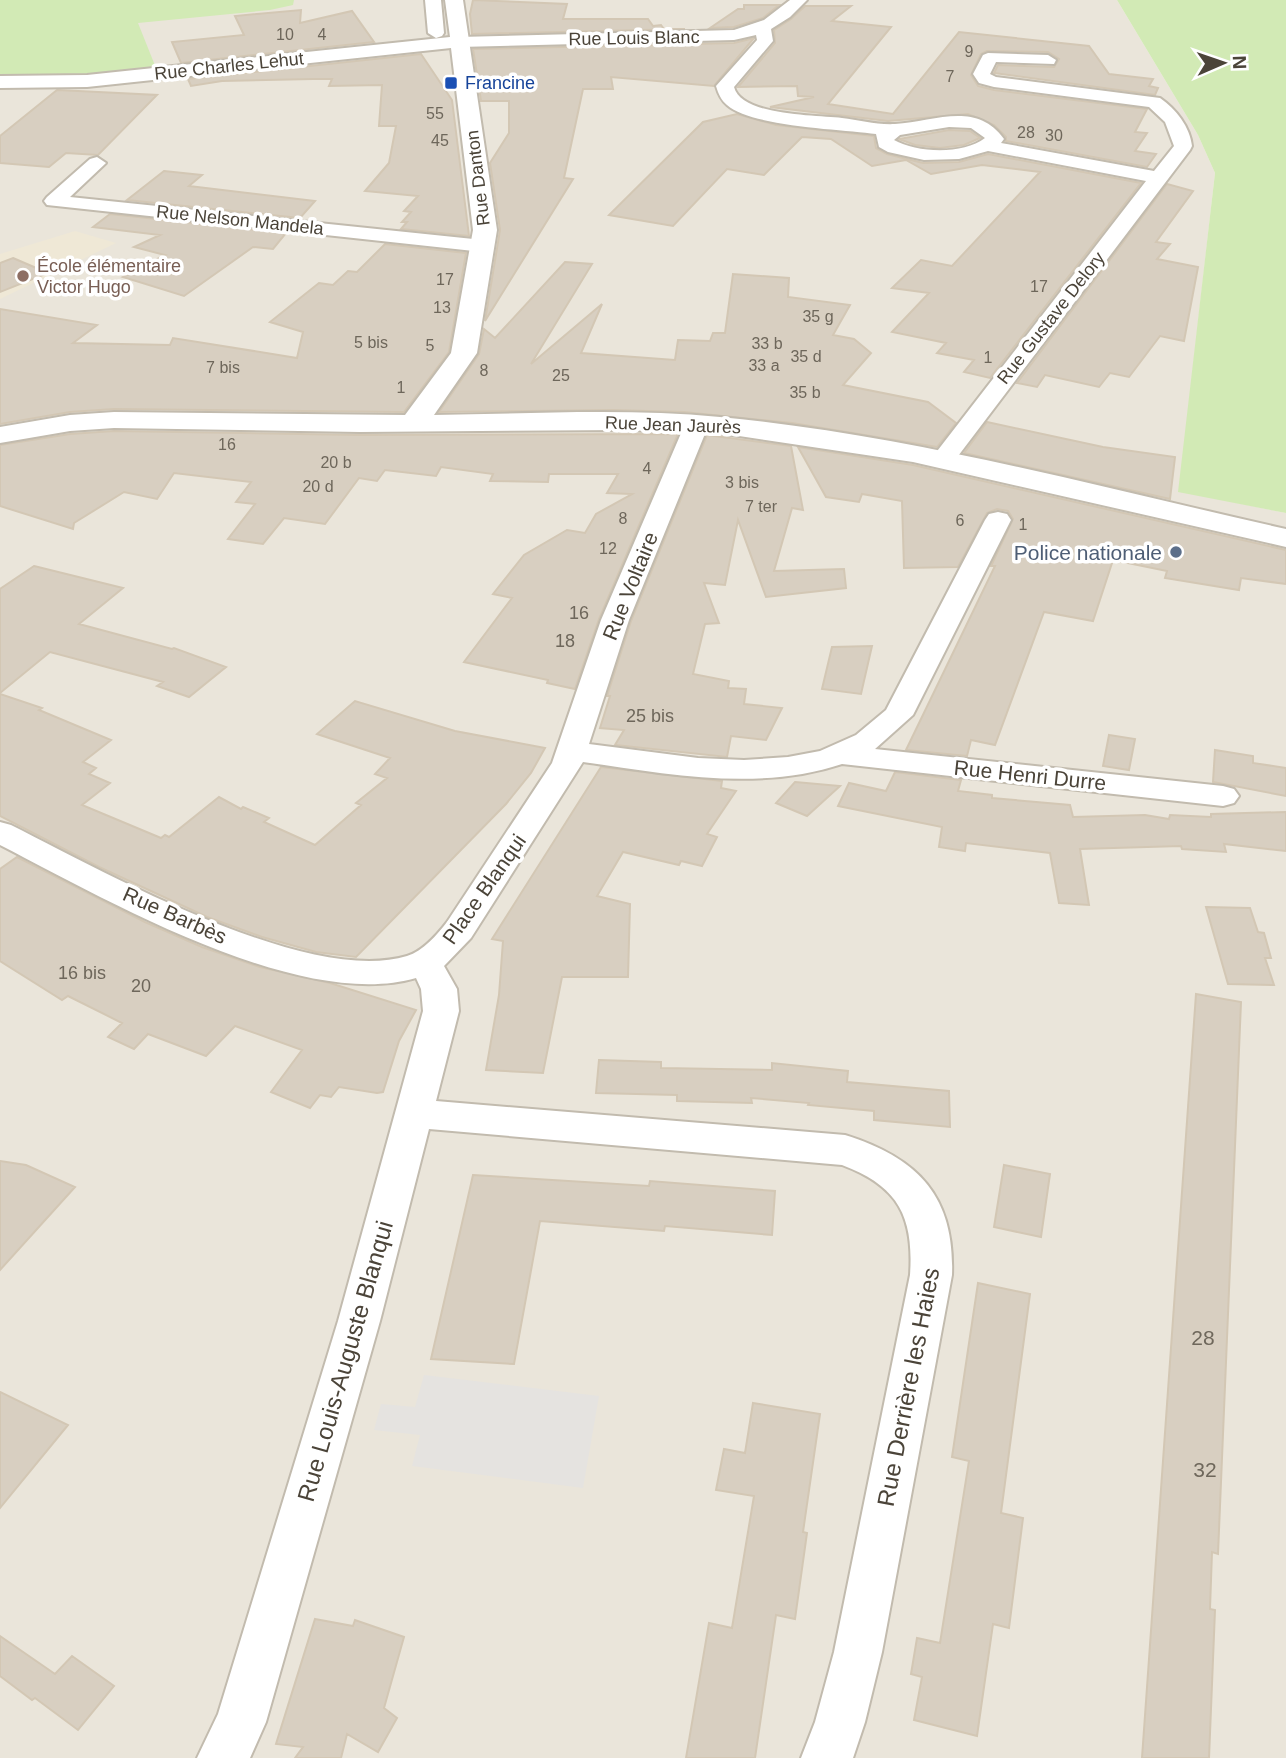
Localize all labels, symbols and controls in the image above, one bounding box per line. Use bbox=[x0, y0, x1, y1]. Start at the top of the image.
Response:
house number: 10 bbox=[276, 26, 294, 43]
house number: 4 bbox=[318, 26, 327, 43]
street label: Rue Louis Blanc bbox=[568, 27, 700, 49]
north arrow bbox=[1188, 28, 1258, 98]
house number: 9 bbox=[965, 43, 974, 60]
street label: Rue Charles Lehut bbox=[153, 48, 305, 84]
text: N bbox=[1229, 55, 1250, 70]
house number: 7 bbox=[946, 68, 955, 85]
place label: Francine bbox=[465, 73, 535, 93]
marker: Francine bbox=[443, 75, 459, 91]
house number: 55 bbox=[426, 105, 444, 122]
house number: 28 bbox=[1017, 124, 1035, 141]
house number: 30 bbox=[1045, 127, 1063, 144]
street label: Rue Danton bbox=[462, 129, 494, 227]
house number: 45 bbox=[431, 132, 449, 149]
street label: Rue Nelson Mandela bbox=[155, 201, 326, 239]
street label: Rue Gustave Delory bbox=[993, 248, 1109, 388]
place label: École élémentaire Victor Hugo bbox=[37, 256, 181, 297]
marker: École élémentaire Victor Hugo bbox=[15, 268, 31, 284]
house number: 17 bbox=[436, 271, 454, 288]
house number: 17 bbox=[1030, 278, 1048, 295]
house number: 13 bbox=[433, 299, 451, 316]
house number: 35 g bbox=[802, 308, 834, 325]
house number: 5 bis bbox=[354, 334, 388, 351]
house number: 33 b bbox=[751, 335, 783, 352]
house number: 5 bbox=[426, 337, 435, 354]
house number: 35 d bbox=[790, 348, 822, 365]
house number: 1 bbox=[984, 349, 993, 366]
house number: 33 a bbox=[748, 357, 780, 374]
house number: 7 bis bbox=[206, 359, 240, 376]
house number: 8 bbox=[480, 362, 489, 379]
house number: 25 bbox=[552, 367, 570, 384]
house number: 1 bbox=[397, 379, 406, 396]
house number: 35 b bbox=[789, 384, 821, 401]
street label: Rue Jean Jaurès bbox=[605, 413, 741, 437]
house number: 16 bbox=[218, 436, 236, 453]
house number: 20 b bbox=[320, 454, 352, 471]
house number: 4 bbox=[643, 460, 652, 477]
house number: 3 bis bbox=[725, 474, 759, 491]
house number: 20 d bbox=[302, 478, 334, 495]
house number: 7 ter bbox=[745, 498, 778, 515]
house number: 8 bbox=[619, 510, 628, 527]
house number: 6 bbox=[956, 512, 965, 529]
house number: 1 bbox=[1019, 516, 1028, 533]
street label: Rue Voltaire bbox=[598, 529, 662, 643]
house number: 12 bbox=[599, 540, 617, 557]
place label: Police nationale bbox=[1014, 541, 1162, 564]
marker: Police nationale bbox=[1168, 544, 1184, 560]
house number: 16 bbox=[569, 603, 589, 623]
house number: 18 bbox=[555, 631, 575, 651]
house number: 25 bis bbox=[626, 706, 674, 726]
street label: Rue Henri Durre bbox=[953, 756, 1107, 794]
street label: Place Blanqui bbox=[438, 830, 530, 948]
street label: Rue Barbès bbox=[120, 882, 230, 948]
house number: 16 bis bbox=[58, 963, 106, 983]
house number: 20 bbox=[131, 976, 151, 996]
street label: Rue Louis-Auguste Blanqui bbox=[292, 1217, 398, 1505]
street label: Rue Derrière les Haies bbox=[872, 1265, 944, 1509]
house number: 28 bbox=[1191, 1326, 1215, 1349]
house number: 32 bbox=[1193, 1458, 1217, 1481]

